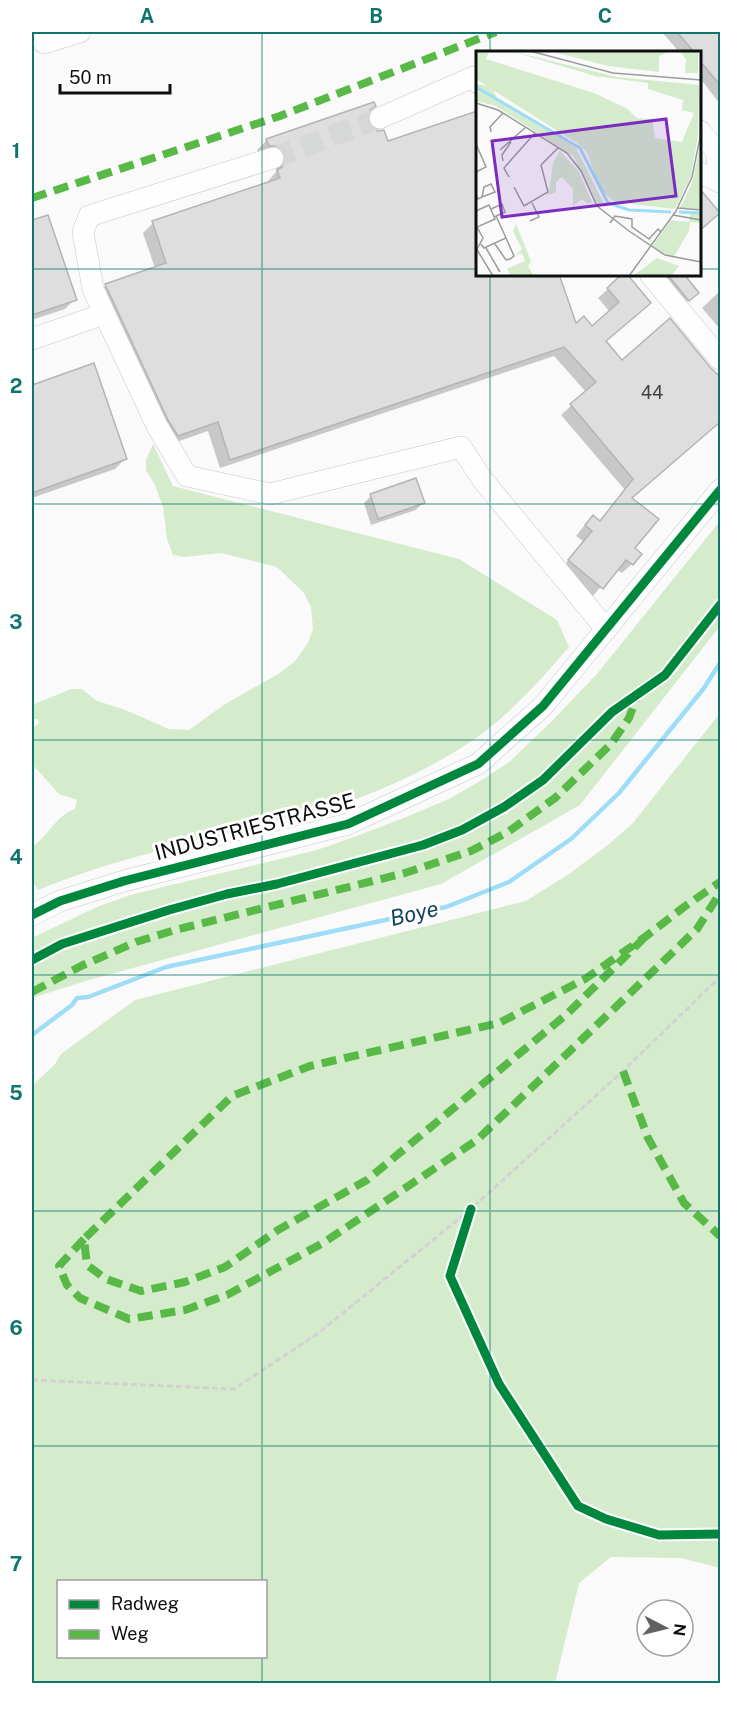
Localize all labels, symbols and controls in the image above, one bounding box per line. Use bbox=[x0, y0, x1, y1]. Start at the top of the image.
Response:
text: A bbox=[140, 4, 154, 28]
text: B bbox=[369, 4, 383, 28]
text: C bbox=[598, 4, 612, 28]
inset map bbox=[476, 51, 701, 276]
scale bar bbox=[60, 57, 170, 95]
text: 50 m bbox=[69, 67, 112, 88]
text: 1 bbox=[12, 139, 20, 163]
text: 2 bbox=[10, 374, 22, 398]
house number: 44 bbox=[641, 382, 663, 403]
text: 3 bbox=[9, 610, 23, 634]
street label: INDUSTRIESTRASSE bbox=[152, 788, 358, 865]
text: 4 bbox=[9, 845, 23, 869]
water label: Boye bbox=[387, 895, 441, 931]
text: 5 bbox=[9, 1081, 23, 1105]
text: 6 bbox=[9, 1316, 23, 1340]
text: 7 bbox=[10, 1552, 22, 1576]
legend bbox=[57, 1580, 267, 1658]
text: Radweg bbox=[111, 1593, 179, 1614]
north arrow bbox=[635, 1598, 695, 1658]
text: N bbox=[669, 1622, 690, 1637]
text: Weg bbox=[111, 1623, 149, 1644]

